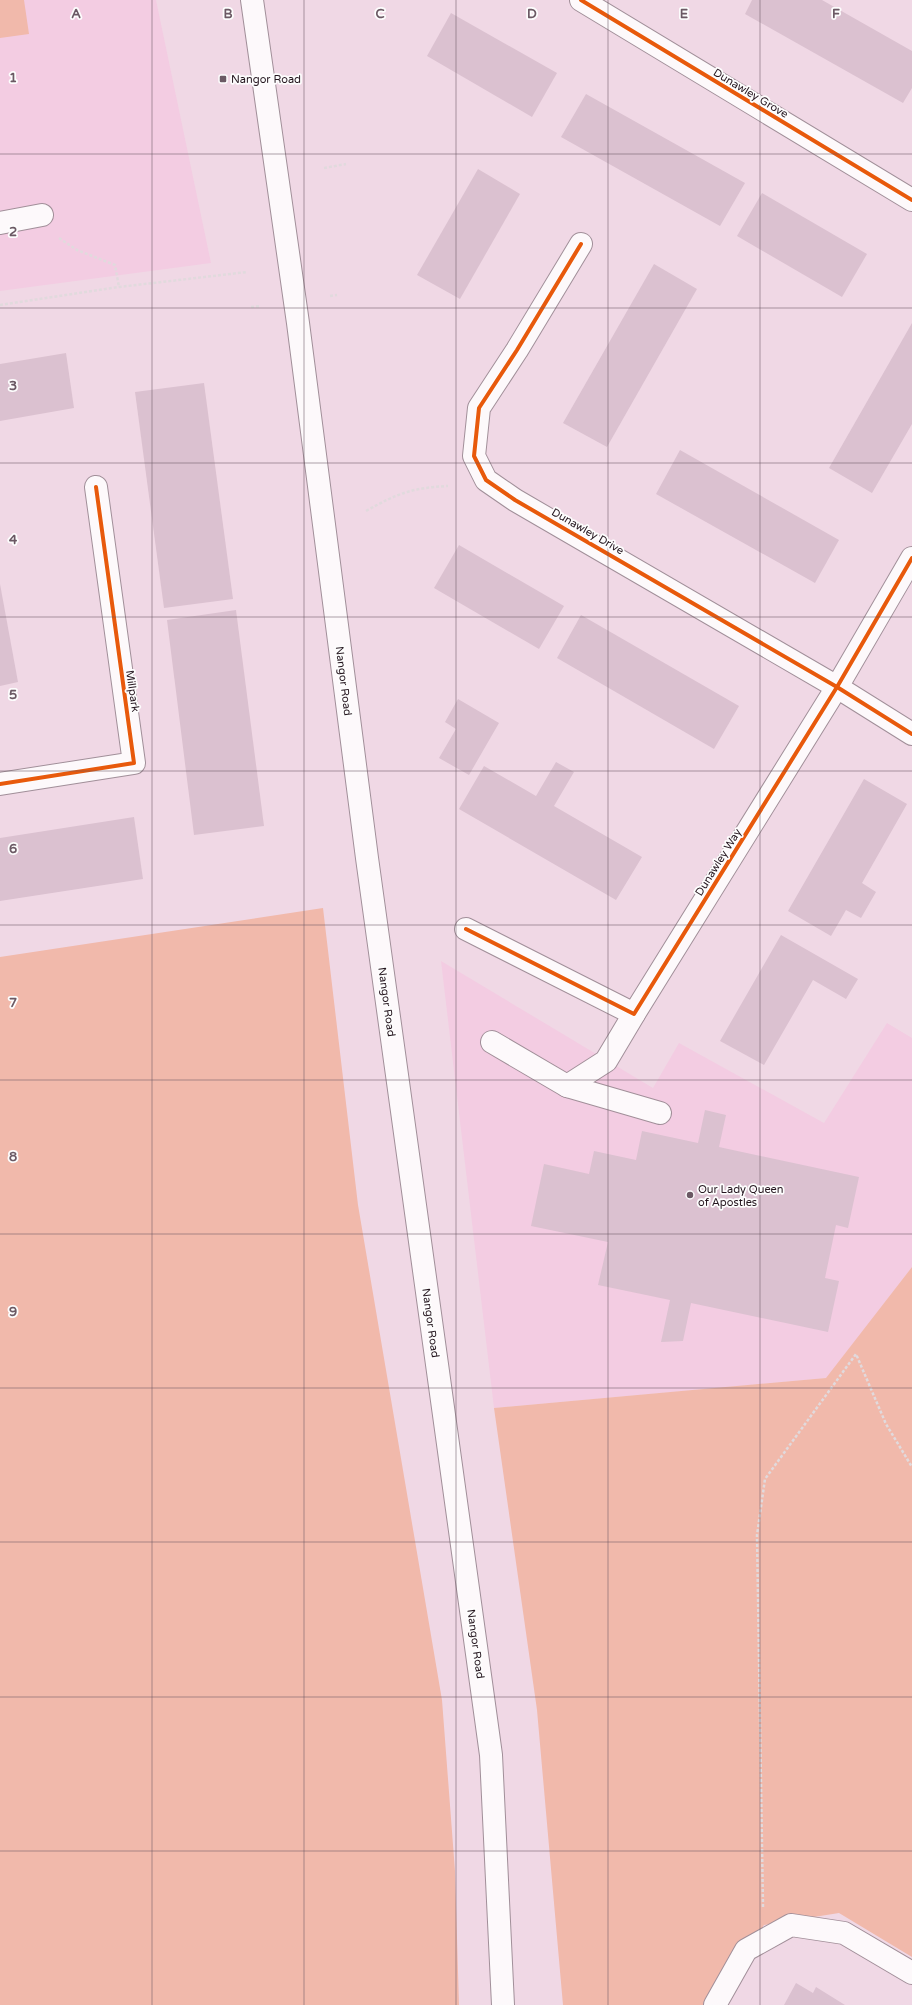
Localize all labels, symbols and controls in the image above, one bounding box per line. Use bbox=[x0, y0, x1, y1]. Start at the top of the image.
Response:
text: A bbox=[71, 6, 81, 22]
text: B bbox=[223, 6, 233, 22]
text: C bbox=[375, 6, 385, 22]
text: D bbox=[527, 6, 537, 22]
text: E bbox=[680, 6, 688, 22]
text: F bbox=[832, 6, 840, 22]
street label: Dunawley Grove bbox=[711, 66, 791, 121]
text: 1 bbox=[9, 70, 17, 86]
place label: Nangor Road bbox=[231, 73, 301, 86]
marker: Nangor Road bbox=[218, 74, 228, 84]
text: 2 bbox=[9, 224, 17, 240]
text: 3 bbox=[9, 378, 17, 394]
street label: Dunawley Drive bbox=[549, 506, 626, 557]
text: 4 bbox=[9, 532, 18, 548]
street label: Nangor Road bbox=[333, 645, 354, 717]
street label: Millpark bbox=[123, 669, 142, 713]
text: 5 bbox=[9, 687, 17, 703]
street label: Dunawley Way bbox=[693, 826, 744, 898]
text: 6 bbox=[9, 841, 17, 857]
street label: Nangor Road bbox=[375, 966, 398, 1038]
text: 7 bbox=[9, 995, 17, 1011]
text: 8 bbox=[9, 1149, 17, 1165]
place label: Our Lady Queen of Apostles bbox=[698, 1183, 784, 1209]
marker: Our Lady Queen of Apostles bbox=[685, 1190, 695, 1200]
street label: Nangor Road bbox=[419, 1287, 442, 1359]
text: 9 bbox=[9, 1304, 17, 1320]
street label: Nangor Road bbox=[464, 1608, 487, 1680]

